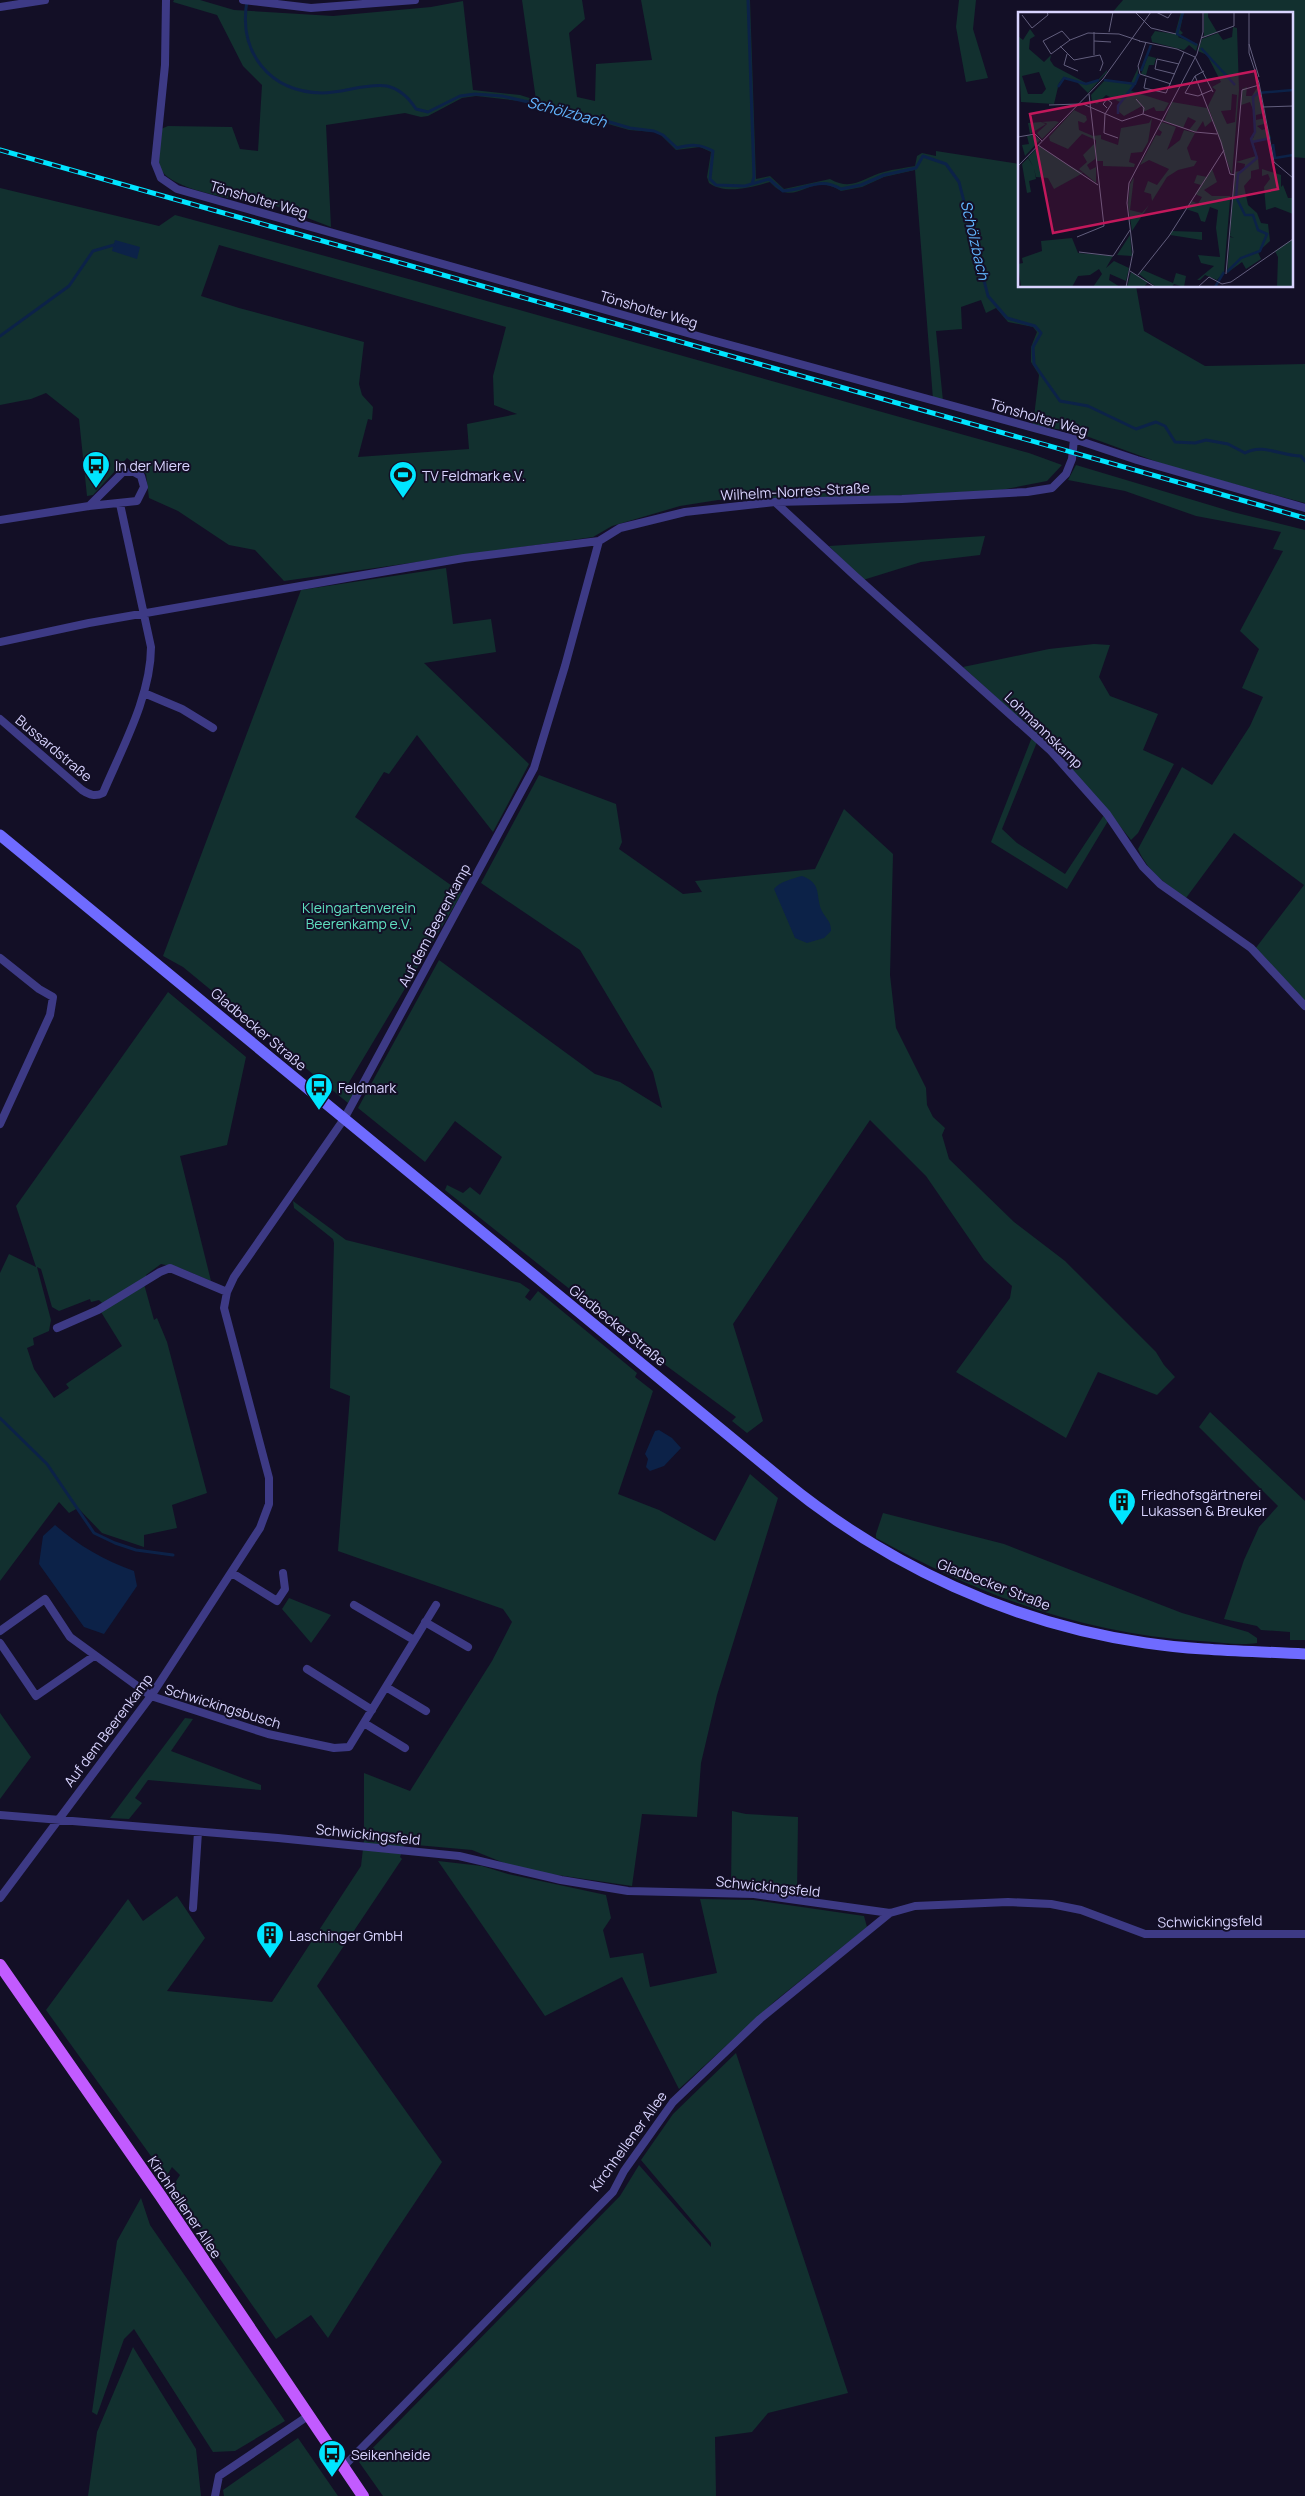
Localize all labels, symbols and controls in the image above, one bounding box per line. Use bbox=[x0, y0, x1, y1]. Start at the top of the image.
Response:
inset map bbox=[1018, 12, 1292, 288]
water label: Schölzbach bbox=[525, 91, 610, 133]
street label: Tönsholter Weg bbox=[208, 176, 310, 222]
water label: Schölzbach bbox=[956, 198, 995, 283]
street label: Tönsholter Weg bbox=[598, 286, 700, 332]
street label: Tönsholter Weg bbox=[988, 394, 1090, 440]
bus stop icon: In der Miere bbox=[81, 450, 111, 489]
place label: In der Miere bbox=[115, 456, 190, 475]
sports icon: TV Feldmark e.V. bbox=[388, 460, 418, 499]
place label: TV Feldmark e.V. bbox=[422, 466, 525, 485]
street label: Wilhelm-Norres-Straße bbox=[720, 478, 870, 504]
street label: Lohmannskamp bbox=[1001, 688, 1087, 772]
street label: Bussardstraße bbox=[12, 710, 96, 786]
street label: Auf dem Beerenkamp bbox=[393, 860, 475, 990]
park label: Kleingartenverein Beerenkamp e.V. bbox=[302, 898, 416, 933]
street label: Gladbecker Straße bbox=[207, 983, 311, 1075]
bus stop icon: Feldmark bbox=[304, 1072, 334, 1111]
place label: Feldmark bbox=[338, 1078, 397, 1097]
street label: Gladbecker Straße bbox=[566, 1280, 670, 1370]
place label: Friedhofsgärtnerei Lukassen & Breuker bbox=[1141, 1485, 1267, 1520]
building icon: Friedhofsgärtnerei Lukassen & Breuker bbox=[1107, 1487, 1137, 1526]
street label: Gladbecker Straße bbox=[935, 1554, 1053, 1614]
street label: Auf dem Beerenkamp bbox=[59, 1670, 157, 1790]
street label: Schwickingsbusch bbox=[163, 1679, 283, 1733]
street label: Schwickingsfeld bbox=[315, 1819, 421, 1849]
street label: Schwickingsfeld bbox=[715, 1871, 821, 1901]
street label: Schwickingsfeld bbox=[1157, 1911, 1263, 1931]
building icon: Laschinger GmbH bbox=[255, 1920, 285, 1959]
place label: Laschinger GmbH bbox=[289, 1926, 403, 1945]
street label: Kirchhellener Allee bbox=[585, 2087, 671, 2195]
street label: Kirchhellener Allee bbox=[144, 2152, 226, 2262]
bus stop icon: Seikenheide bbox=[317, 2439, 347, 2478]
place label: Seikenheide bbox=[351, 2445, 430, 2464]

